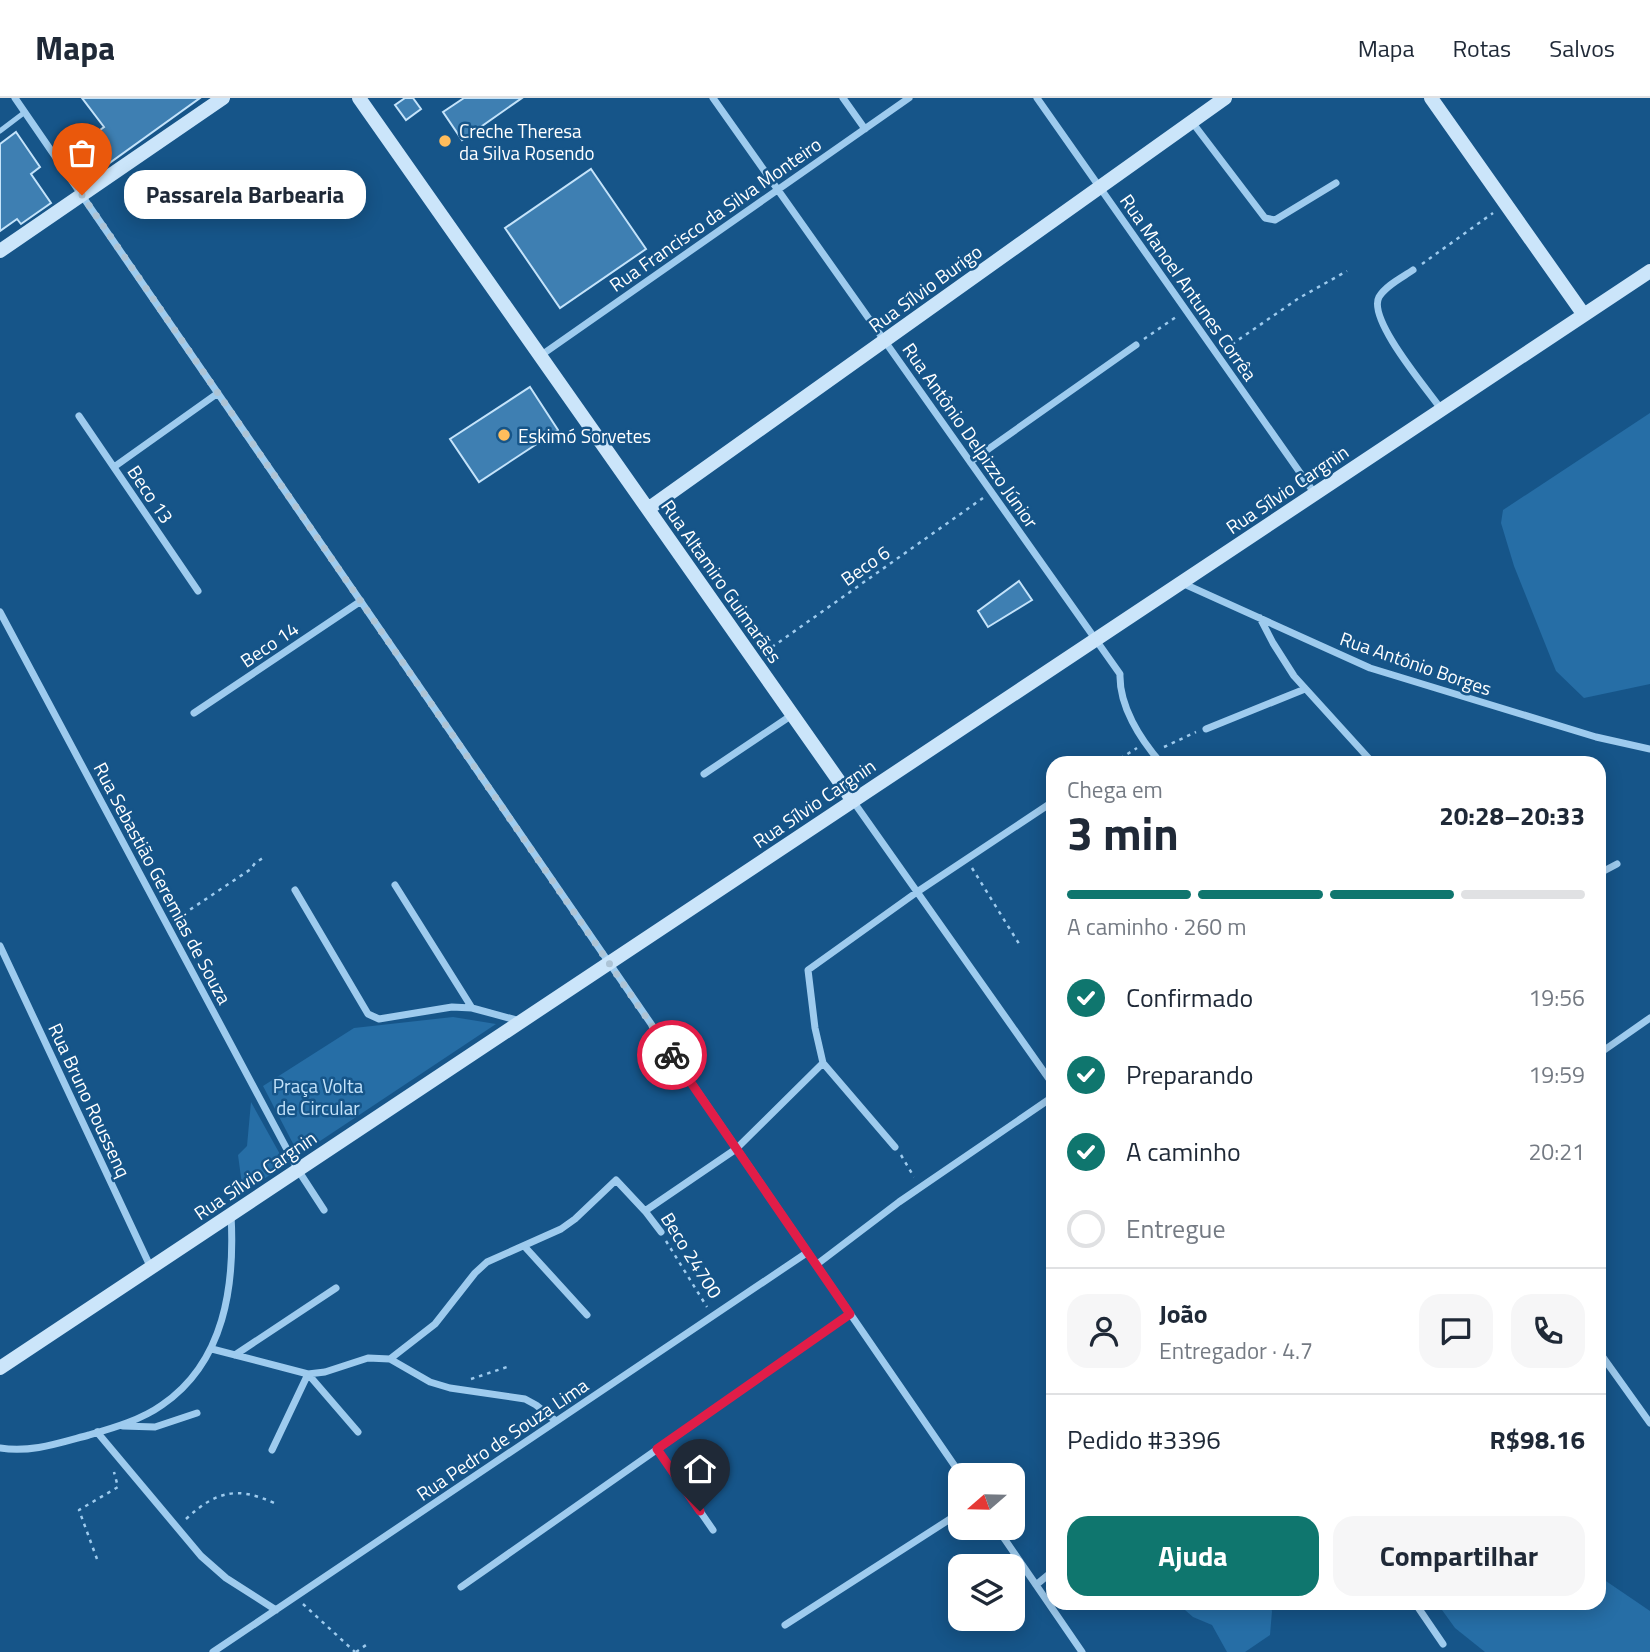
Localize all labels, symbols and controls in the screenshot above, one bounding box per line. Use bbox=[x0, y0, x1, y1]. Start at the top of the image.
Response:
text: Mapa bbox=[35, 23, 115, 73]
text: Mapa bbox=[1358, 30, 1414, 66]
text: Rotas bbox=[1452, 30, 1511, 66]
text: Salvos bbox=[1549, 30, 1615, 66]
place label: Creche Theresa da Silva Rosendo bbox=[459, 116, 595, 167]
pin bbox=[52, 123, 112, 195]
street label: Rua Francisco da Silva Monteiro bbox=[603, 130, 827, 298]
marker: Creche Theresa da Silva Rosendo bbox=[437, 133, 453, 149]
icon: bag bbox=[63, 134, 101, 172]
callout: Passarela Barbearia bbox=[124, 170, 366, 220]
text: Passarela Barbearia bbox=[146, 177, 344, 212]
street label: Rua Manoel Antunes Corrêa bbox=[1113, 188, 1265, 387]
street label: Rua Sílvio Burigo bbox=[862, 237, 988, 339]
street label: Rua Antônio Delpizzo Júnior bbox=[896, 336, 1046, 534]
place label: Eskimó Sorvetes bbox=[518, 421, 651, 450]
marker: Eskimó Sorvetes bbox=[496, 427, 512, 443]
street label: Rua Sílvio Cargnin bbox=[1220, 437, 1354, 541]
street label: Beco 13 bbox=[121, 459, 181, 529]
street label: Rua Altamiro Guimarães bbox=[655, 493, 790, 669]
street label: Beco 6 bbox=[834, 538, 896, 592]
street label: Beco 14 bbox=[234, 614, 304, 674]
street label: Rua Antônio Borges bbox=[1336, 623, 1496, 703]
street label: Rua Sílvio Cargnin bbox=[747, 751, 881, 855]
street label: Rua Sebastião Geremias de Souza bbox=[87, 757, 240, 1010]
text: Chega em bbox=[1067, 772, 1163, 807]
text: 20:28–20:33 bbox=[1439, 796, 1585, 835]
text: 3 min bbox=[1067, 798, 1179, 868]
text: A caminho · 260 m bbox=[1067, 909, 1246, 944]
text: Confirmado bbox=[1126, 978, 1253, 1017]
icon: check bbox=[1067, 979, 1105, 1017]
text: 19:56 bbox=[1528, 980, 1585, 1015]
street label: Rua Bruno Roussenq bbox=[41, 1018, 139, 1182]
courier bbox=[637, 1020, 707, 1090]
icon: bike bbox=[653, 1036, 691, 1074]
text: Preparando bbox=[1126, 1055, 1253, 1094]
icon: check bbox=[1067, 1056, 1105, 1094]
text: 19:59 bbox=[1528, 1057, 1585, 1092]
park label: Praça Volta de Circular bbox=[273, 1071, 364, 1122]
street label: Rua Sílvio Cargnin bbox=[188, 1123, 322, 1227]
text: A caminho bbox=[1126, 1132, 1241, 1171]
icon: check bbox=[1067, 1133, 1105, 1171]
text: 20:21 bbox=[1528, 1134, 1585, 1169]
street label: Beco 24700 bbox=[654, 1206, 730, 1304]
text: Entregue bbox=[1126, 1209, 1226, 1248]
button: person bbox=[1067, 1294, 1141, 1368]
text: João bbox=[1159, 1294, 1208, 1333]
button: chat bbox=[1419, 1294, 1493, 1368]
button: phone bbox=[1511, 1294, 1585, 1368]
text: Entregador · 4.7 bbox=[1159, 1333, 1313, 1368]
street label: Rua Pedro de Souza Lima bbox=[410, 1370, 594, 1508]
text: Pedido #3396 bbox=[1067, 1420, 1221, 1459]
text: R$98.16 bbox=[1489, 1420, 1585, 1459]
pin bbox=[670, 1439, 730, 1511]
icon: home bbox=[681, 1450, 719, 1488]
north arrow bbox=[948, 1463, 1026, 1540]
map controls bbox=[948, 1463, 1025, 1631]
button: Ajuda bbox=[1067, 1516, 1319, 1596]
button: Compartilhar bbox=[1333, 1516, 1585, 1596]
button: layers bbox=[948, 1554, 1025, 1631]

